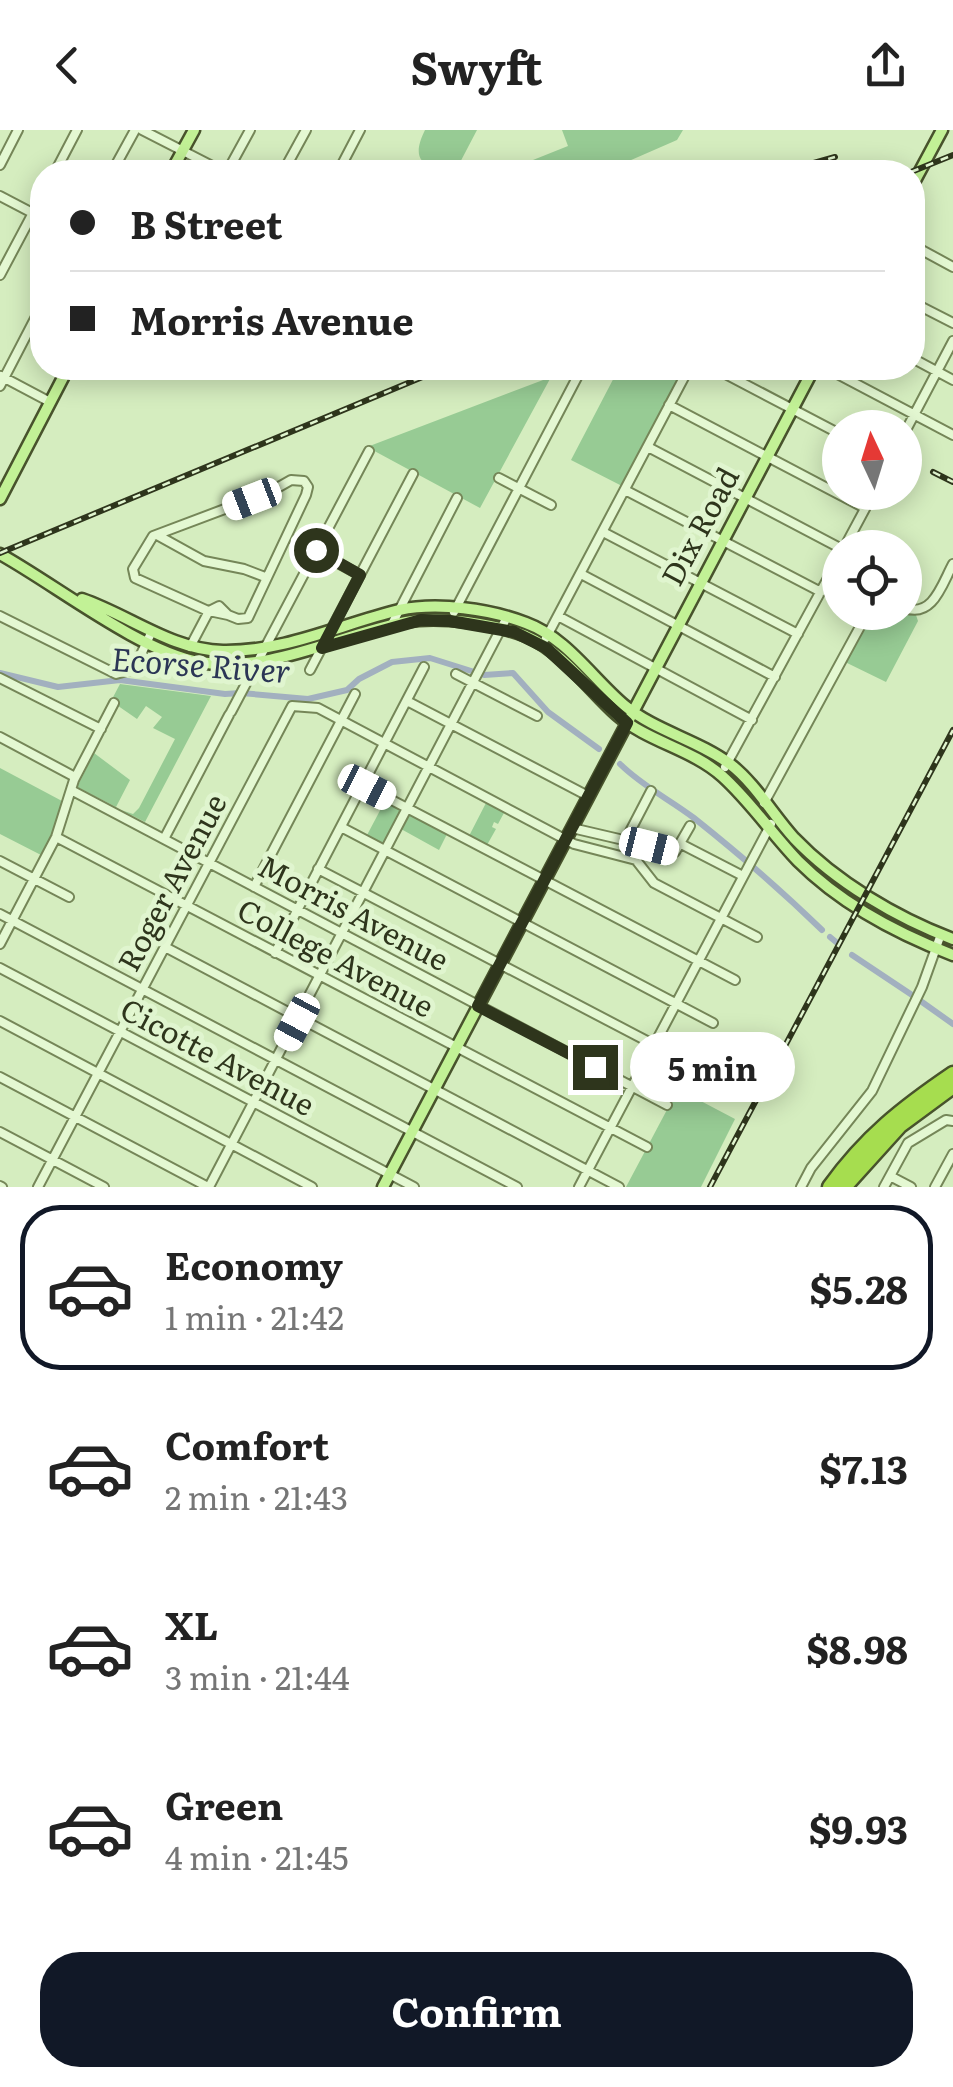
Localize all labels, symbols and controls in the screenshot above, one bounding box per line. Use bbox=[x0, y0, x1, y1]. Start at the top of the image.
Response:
text: Swyft bbox=[410, 32, 543, 99]
icon: back bbox=[40, 38, 95, 93]
icon: share bbox=[858, 38, 913, 93]
text: B Street bbox=[130, 194, 282, 251]
text: Morris Avenue bbox=[130, 290, 414, 347]
north arrow bbox=[822, 410, 922, 510]
map controls bbox=[822, 410, 922, 630]
street label: Dix Road bbox=[649, 458, 748, 593]
car bbox=[219, 474, 285, 524]
route start bbox=[294, 528, 339, 573]
button: locate bbox=[822, 530, 922, 630]
water label: Ecorse River bbox=[110, 633, 293, 693]
car bbox=[333, 760, 401, 814]
street label: Roger Avenue bbox=[105, 785, 236, 978]
car bbox=[616, 824, 682, 868]
street label: Morris Avenue bbox=[251, 843, 457, 980]
street label: College Avenue bbox=[230, 886, 442, 1027]
street label: Cicotte Avenue bbox=[114, 986, 323, 1125]
car bbox=[270, 988, 324, 1056]
callout: 5 min bbox=[630, 1032, 795, 1102]
text: 5 min bbox=[668, 1043, 757, 1091]
route end bbox=[573, 1045, 618, 1090]
text: Economy bbox=[165, 1235, 343, 1292]
icon: car bbox=[45, 1243, 135, 1333]
text: $5.28 bbox=[809, 1259, 908, 1316]
text: 1 min · 21:42 bbox=[165, 1292, 344, 1340]
text: Comfort bbox=[165, 1415, 329, 1472]
icon: car bbox=[45, 1423, 135, 1513]
text: $7.13 bbox=[819, 1439, 908, 1496]
text: 2 min · 21:43 bbox=[165, 1472, 348, 1520]
text: XL bbox=[165, 1595, 218, 1652]
icon: car bbox=[45, 1603, 135, 1693]
text: $8.98 bbox=[806, 1619, 908, 1676]
text: 3 min · 21:44 bbox=[165, 1652, 350, 1700]
text: Green bbox=[165, 1775, 283, 1832]
icon: car bbox=[45, 1783, 135, 1873]
text: $9.93 bbox=[809, 1799, 908, 1856]
text: 4 min · 21:45 bbox=[165, 1832, 349, 1880]
button: Confirm bbox=[40, 1952, 913, 2067]

